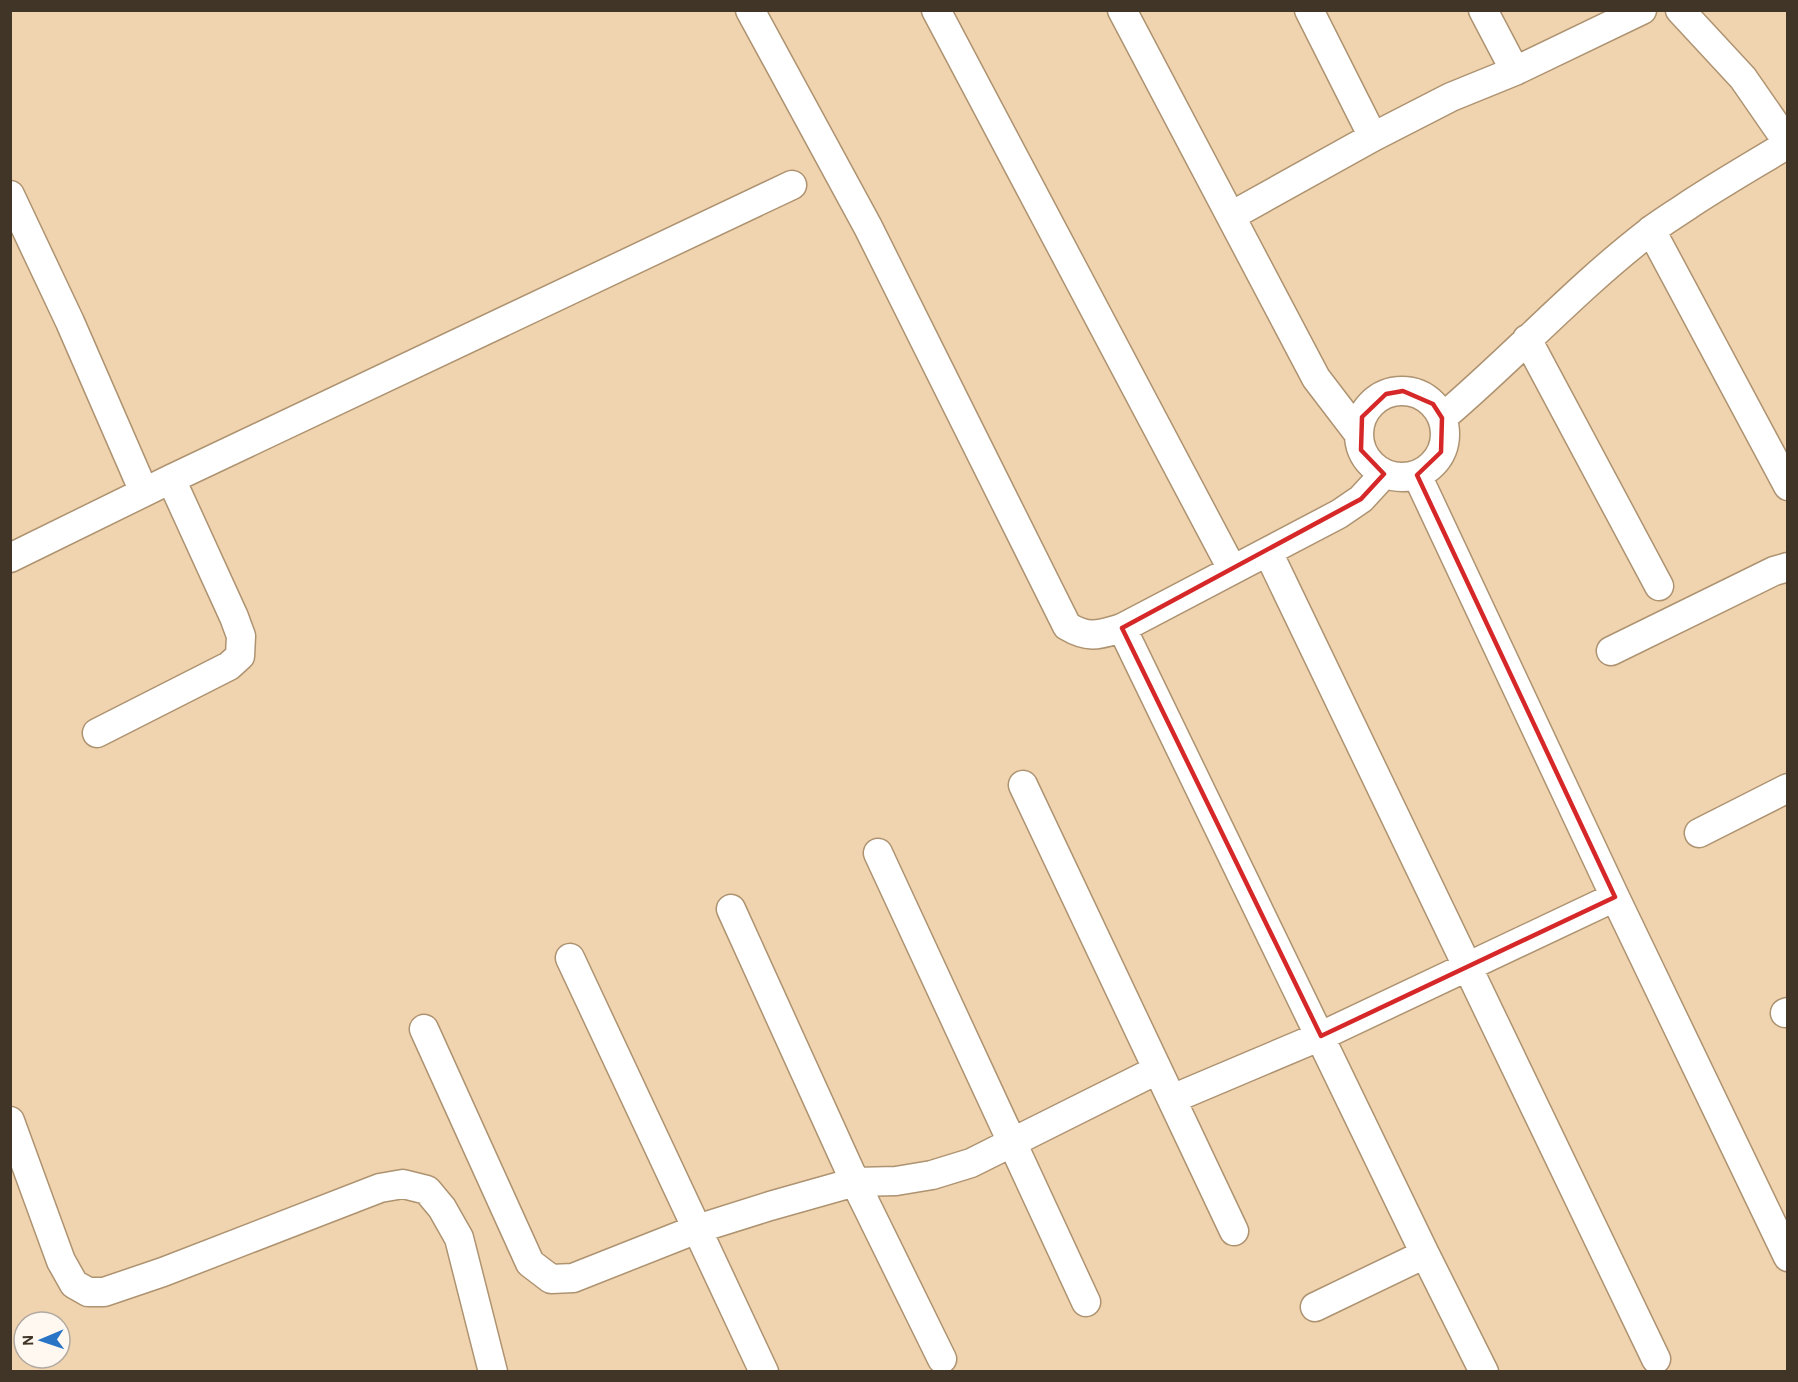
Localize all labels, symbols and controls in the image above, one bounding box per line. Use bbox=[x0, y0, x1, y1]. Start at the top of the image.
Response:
north arrow bbox=[12, 1310, 72, 1370]
text: N bbox=[20, 1335, 36, 1346]

